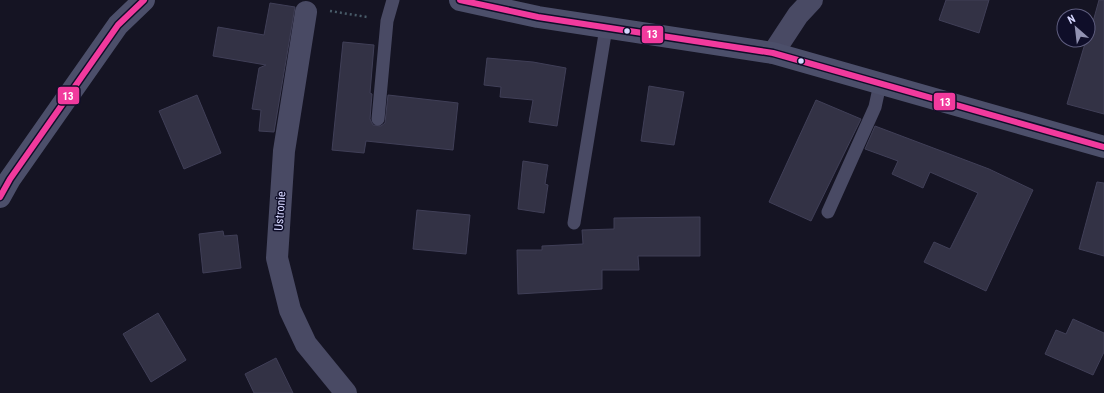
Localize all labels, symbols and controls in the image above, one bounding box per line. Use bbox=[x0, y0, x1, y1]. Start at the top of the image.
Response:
north arrow bbox=[1056, 8, 1096, 48]
text: N bbox=[1066, 12, 1078, 27]
line badge: 13 bbox=[641, 25, 664, 44]
unlabelled marker bbox=[622, 26, 632, 36]
text: 13 bbox=[646, 28, 658, 41]
unlabelled marker bbox=[796, 56, 806, 66]
line badge: 13 bbox=[57, 86, 80, 105]
text: 13 bbox=[62, 90, 74, 103]
line badge: 13 bbox=[933, 92, 956, 111]
text: 13 bbox=[939, 96, 951, 109]
street label: Ustronie bbox=[272, 190, 288, 231]

